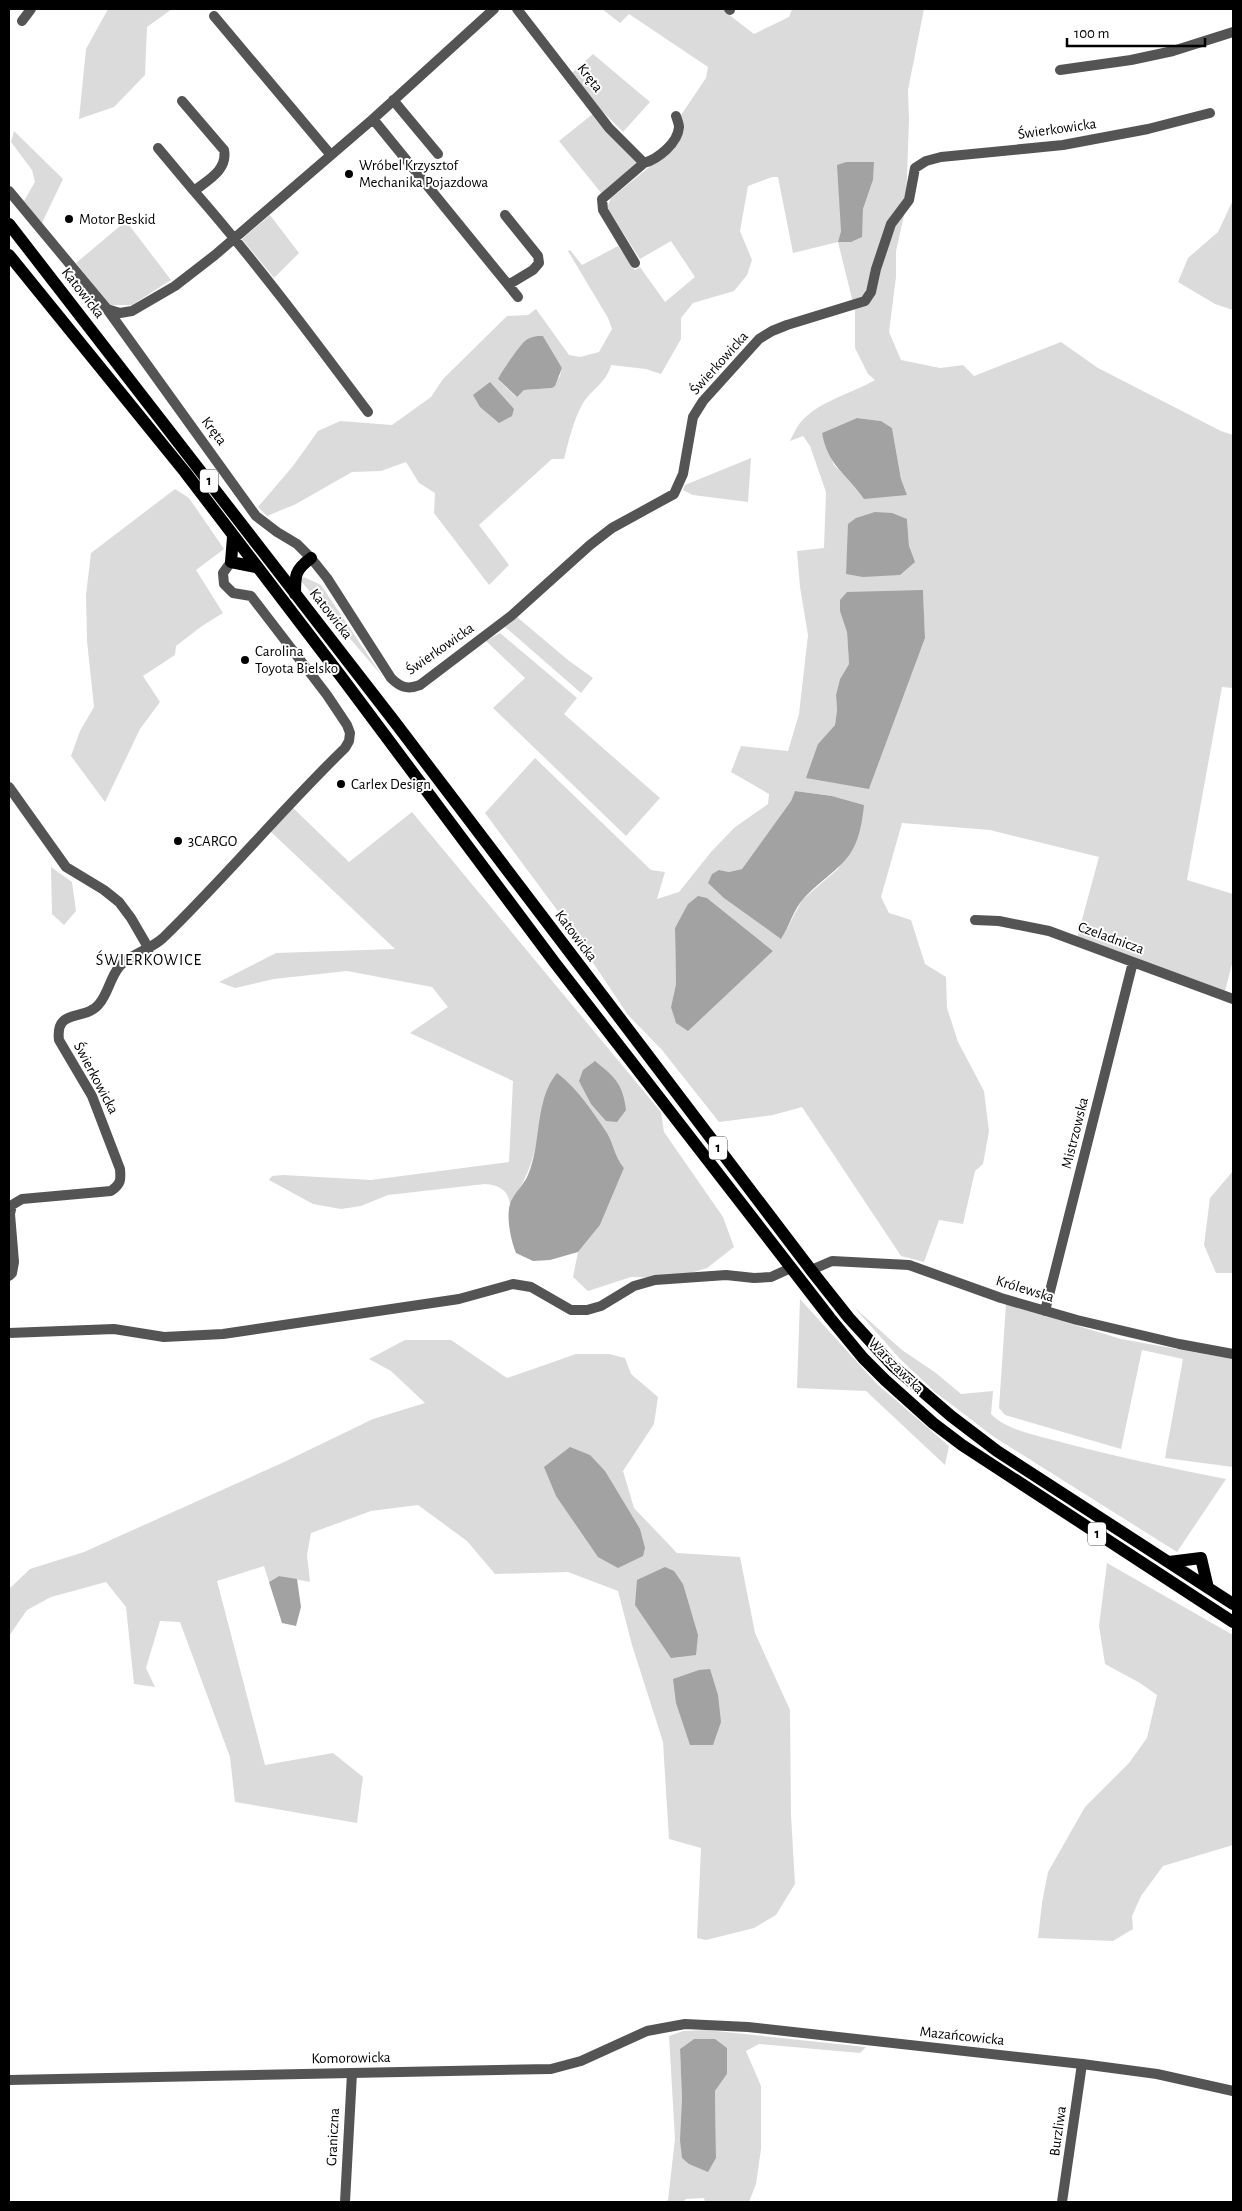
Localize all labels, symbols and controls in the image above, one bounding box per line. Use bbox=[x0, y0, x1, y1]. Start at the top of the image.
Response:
scale bar bbox=[1067, 15, 1204, 47]
text: 100 m bbox=[1074, 26, 1109, 41]
street label: Kręta bbox=[574, 61, 606, 95]
street label: Świerkowicka bbox=[1017, 114, 1097, 142]
place label: Wróbel Krzysztof Mechanika Pojazdowa bbox=[359, 158, 488, 190]
marker: Wróbel Krzysztof Mechanika Pojazdowa bbox=[343, 168, 355, 180]
place label: Motor Beskid bbox=[79, 212, 156, 227]
marker: Motor Beskid bbox=[63, 213, 75, 225]
street label: Katowicka bbox=[59, 265, 107, 321]
street label: Świerkowicka bbox=[685, 327, 751, 397]
street label: Kręta bbox=[199, 414, 230, 448]
road number: 1 bbox=[200, 470, 218, 492]
street label: Katowicka bbox=[307, 586, 355, 642]
street label: Świerkowicka bbox=[402, 619, 477, 678]
place label: Carolina Toyota Bielsko bbox=[255, 644, 338, 676]
marker: Carolina Toyota Bielsko bbox=[239, 654, 251, 666]
place label: Carlex Design bbox=[351, 777, 431, 792]
marker: Carlex Design bbox=[335, 778, 347, 790]
place label: 3CARGO bbox=[188, 834, 237, 849]
marker: 3CARGO bbox=[172, 835, 184, 847]
street label: Katowicka bbox=[552, 908, 600, 964]
street label: Czeladnicza bbox=[1076, 919, 1146, 957]
district label: ŚWIERKOWICE bbox=[96, 949, 202, 968]
street label: Świerkowicka bbox=[71, 1039, 123, 1116]
street label: Mistrzowska bbox=[1059, 1096, 1091, 1170]
road number: 1 bbox=[709, 1136, 727, 1160]
street label: Królewska bbox=[994, 1273, 1056, 1305]
street label: Warszawska bbox=[865, 1335, 927, 1397]
road number: 1 bbox=[1088, 1522, 1106, 1546]
street label: Mazańcowicka bbox=[919, 2024, 1005, 2048]
street label: Komorowicka bbox=[311, 2050, 391, 2066]
street label: Burzliwa bbox=[1047, 2105, 1069, 2157]
street label: Graniczna bbox=[324, 2107, 342, 2166]

